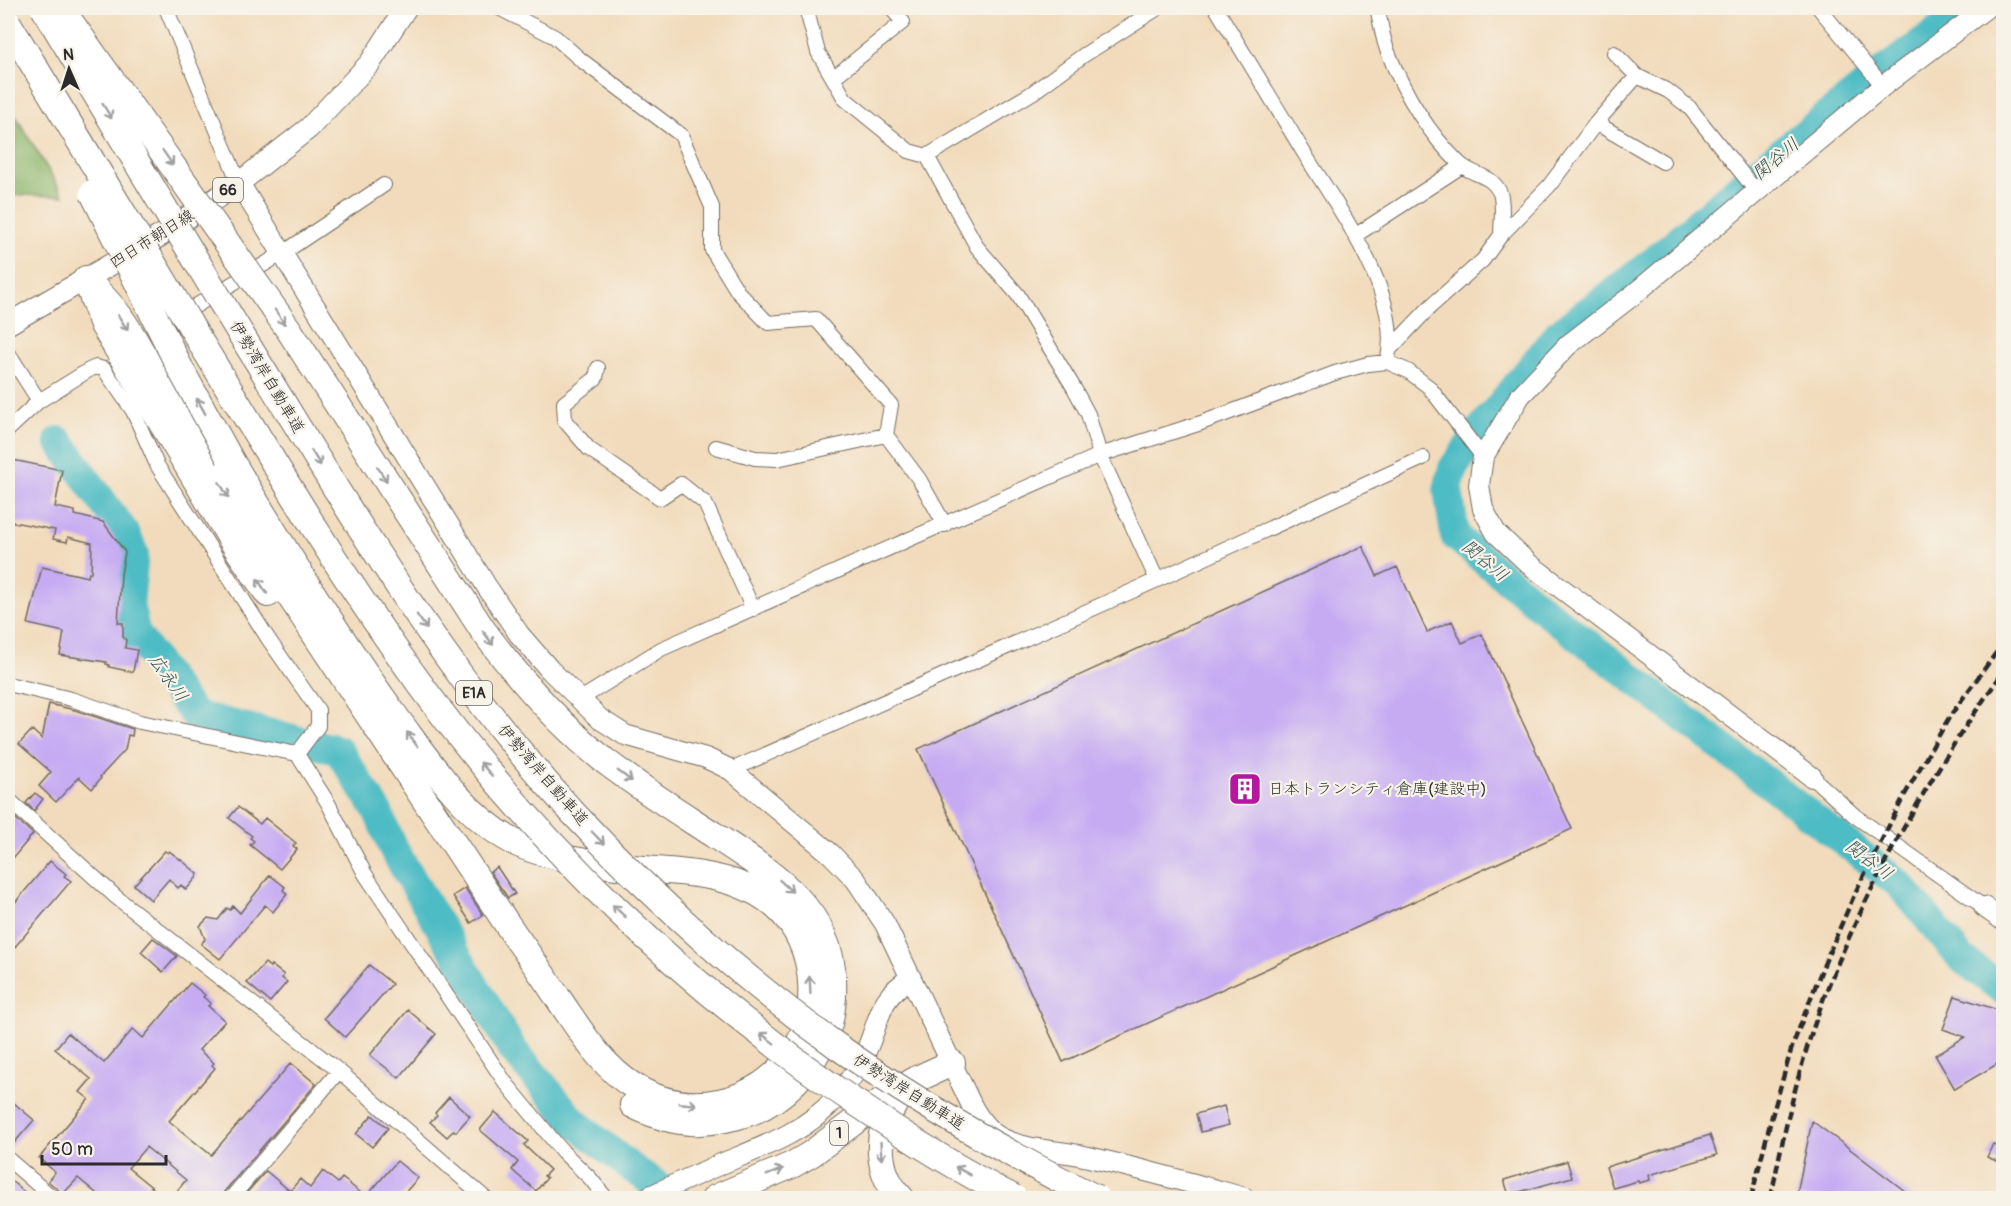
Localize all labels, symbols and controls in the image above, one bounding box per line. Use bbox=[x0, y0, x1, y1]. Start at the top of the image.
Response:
north arrow bbox=[39, 39, 99, 99]
text: N bbox=[62, 45, 74, 65]
one-way arrow bbox=[101, 102, 113, 119]
water label: 関谷川 bbox=[1748, 133, 1804, 185]
one-way arrow bbox=[161, 149, 174, 165]
road number: 66 bbox=[213, 178, 243, 202]
street label: 四日市朝日線 bbox=[106, 205, 198, 273]
one-way arrow bbox=[274, 309, 286, 325]
one-way arrow bbox=[118, 314, 130, 331]
street label: 伊勢湾岸自動車道 bbox=[225, 317, 309, 437]
one-way arrow bbox=[195, 398, 207, 415]
one-way arrow bbox=[311, 449, 323, 466]
one-way arrow bbox=[377, 465, 389, 482]
one-way arrow bbox=[218, 481, 230, 498]
water label: 関谷川 bbox=[1457, 535, 1513, 587]
one-way arrow bbox=[256, 578, 268, 595]
one-way arrow bbox=[416, 613, 428, 629]
one-way arrow bbox=[482, 629, 494, 645]
water label: 広永川 bbox=[143, 649, 193, 707]
road number: E1A bbox=[456, 681, 492, 705]
street label: 伊勢湾岸自動車道 bbox=[493, 720, 593, 830]
one-way arrow bbox=[406, 731, 418, 747]
one-way arrow bbox=[479, 762, 493, 777]
one-way arrow bbox=[617, 769, 633, 782]
building icon: 日本トランシティ倉庫(建設中) bbox=[1227, 771, 1263, 807]
place label: 日本トランシティ倉庫(建設中) bbox=[1268, 779, 1487, 799]
one-way arrow bbox=[591, 830, 605, 845]
water label: 関谷川 bbox=[1841, 834, 1897, 886]
one-way arrow bbox=[778, 879, 793, 893]
one-way arrow bbox=[612, 904, 627, 918]
one-way arrow bbox=[805, 975, 816, 995]
one-way arrow bbox=[759, 1032, 775, 1045]
street label: 伊勢湾岸自動車道 bbox=[849, 1050, 969, 1134]
one-way arrow bbox=[678, 1099, 697, 1110]
road number: 1 bbox=[830, 1121, 848, 1145]
scale bar bbox=[42, 1128, 166, 1166]
text: 50 m bbox=[51, 1138, 93, 1161]
one-way arrow bbox=[876, 1141, 887, 1161]
one-way arrow bbox=[955, 1165, 972, 1177]
one-way arrow bbox=[765, 1166, 784, 1177]

